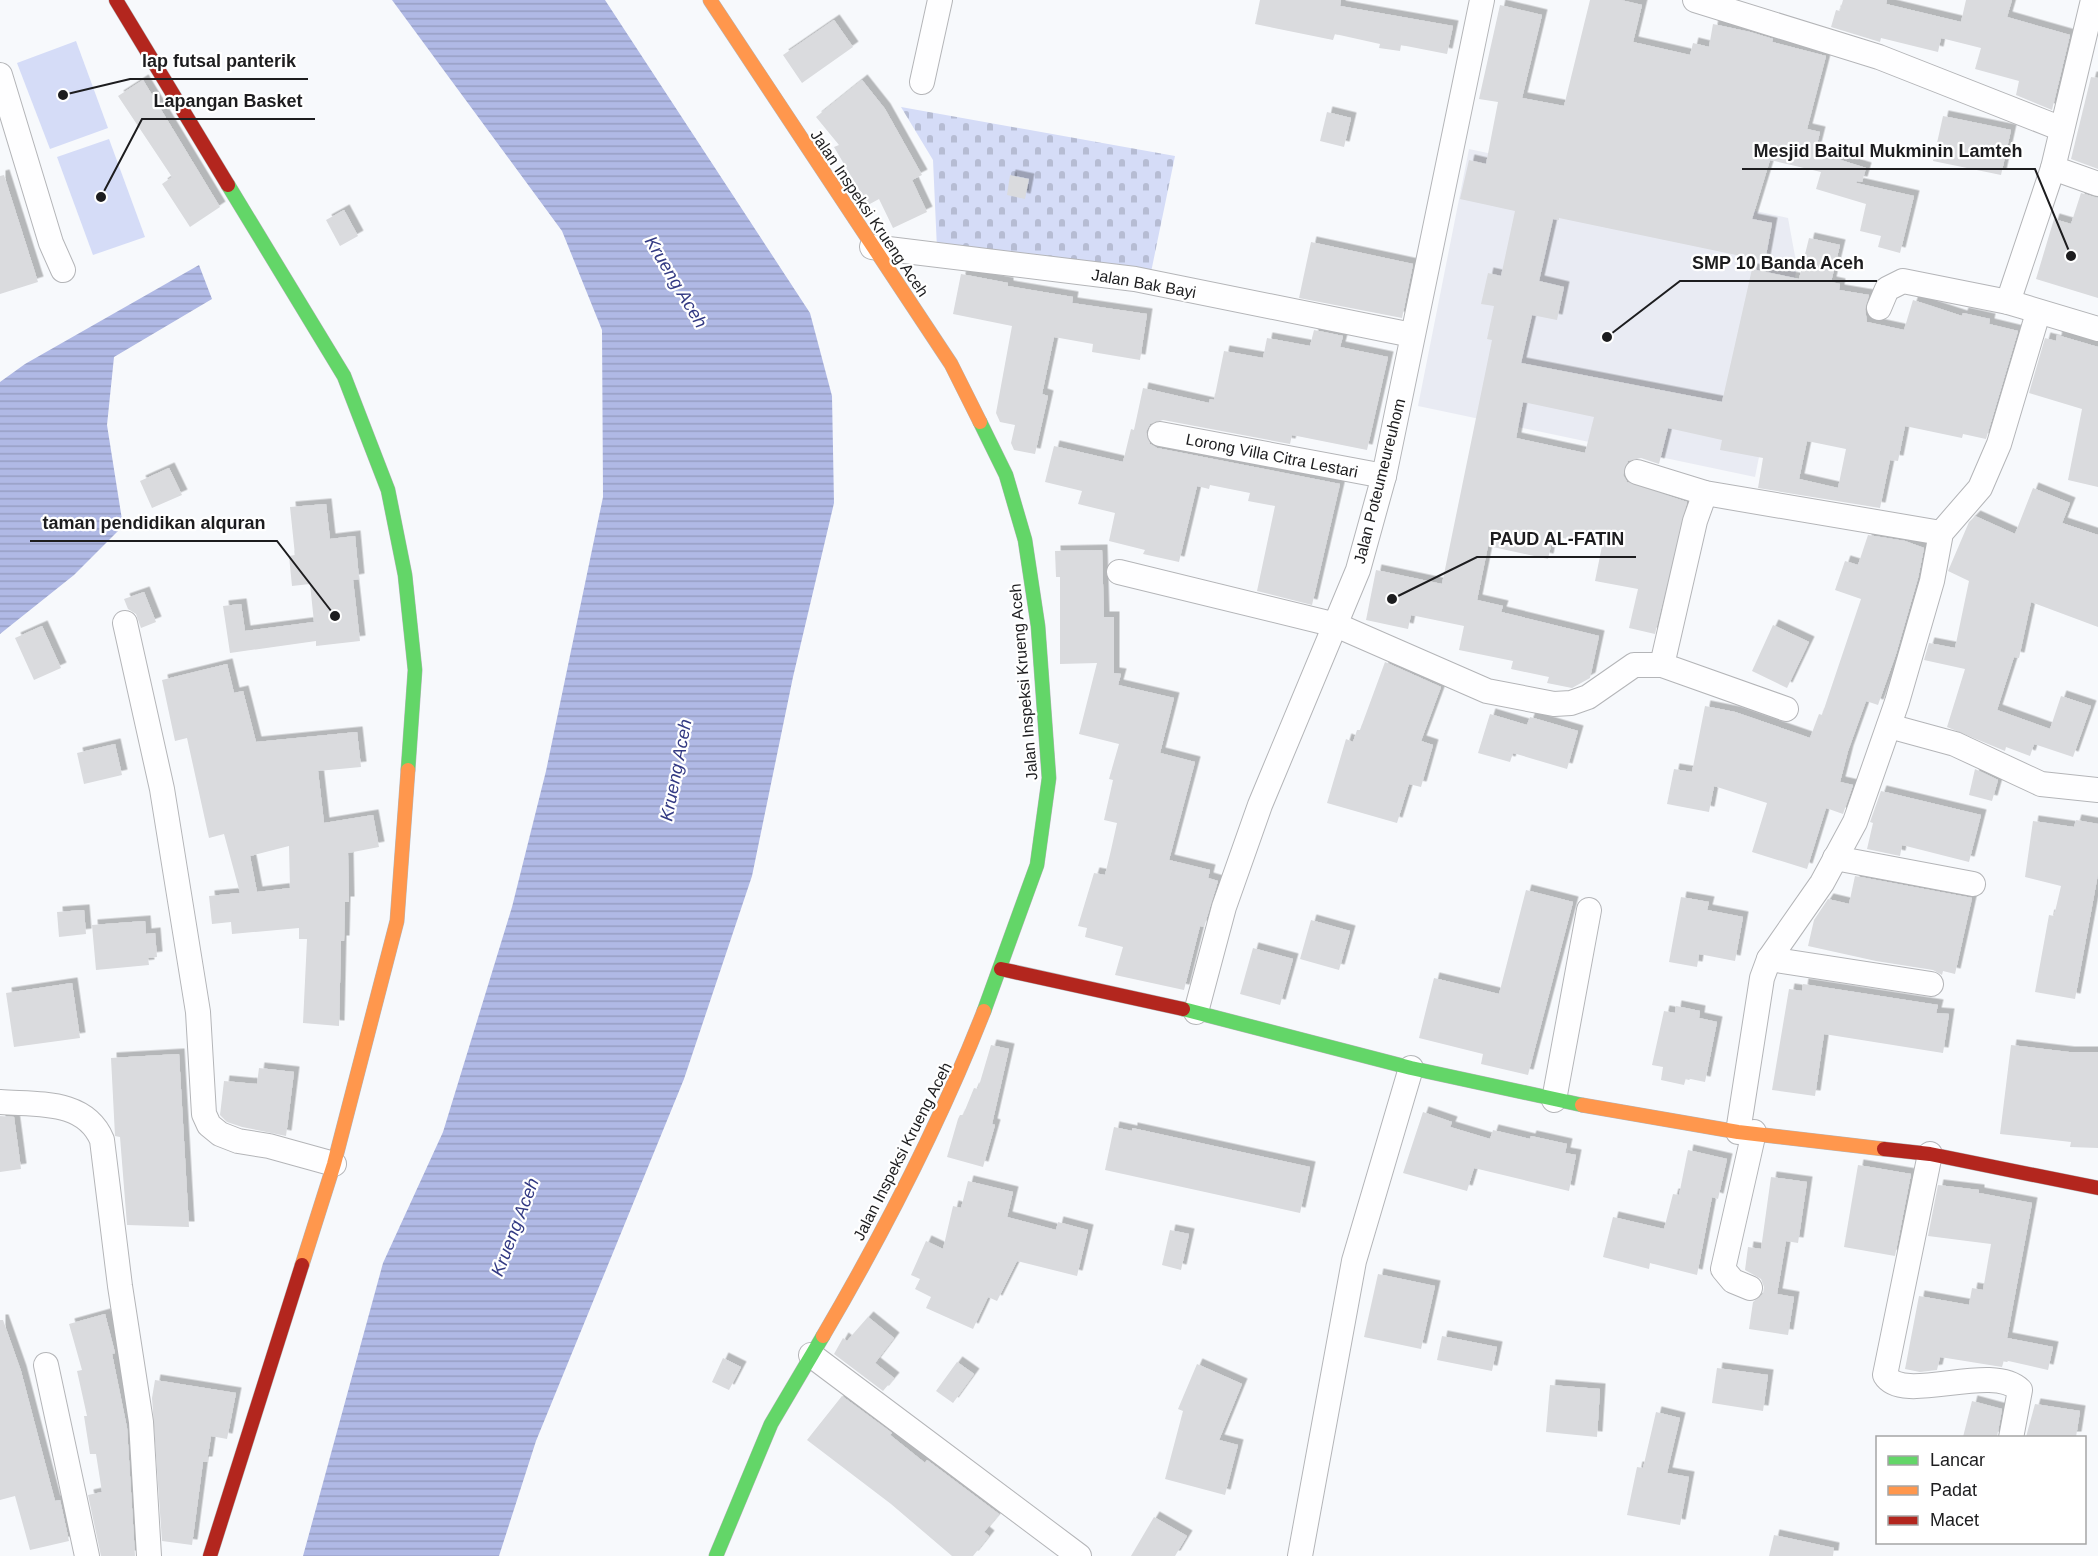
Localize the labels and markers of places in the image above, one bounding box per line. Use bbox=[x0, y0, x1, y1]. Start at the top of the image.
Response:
callout: lap futsal panterik bbox=[130, 43, 308, 79]
callout: Lapangan Basket bbox=[142, 83, 315, 119]
callout: Mesjid Baitul Mukminin Lamteh bbox=[1742, 133, 2035, 169]
callout: SMP 10 Banda Aceh bbox=[1680, 245, 1877, 281]
callout: taman pendidikan alquran bbox=[30, 505, 277, 541]
callout: PAUD AL-FATIN bbox=[1477, 521, 1636, 557]

